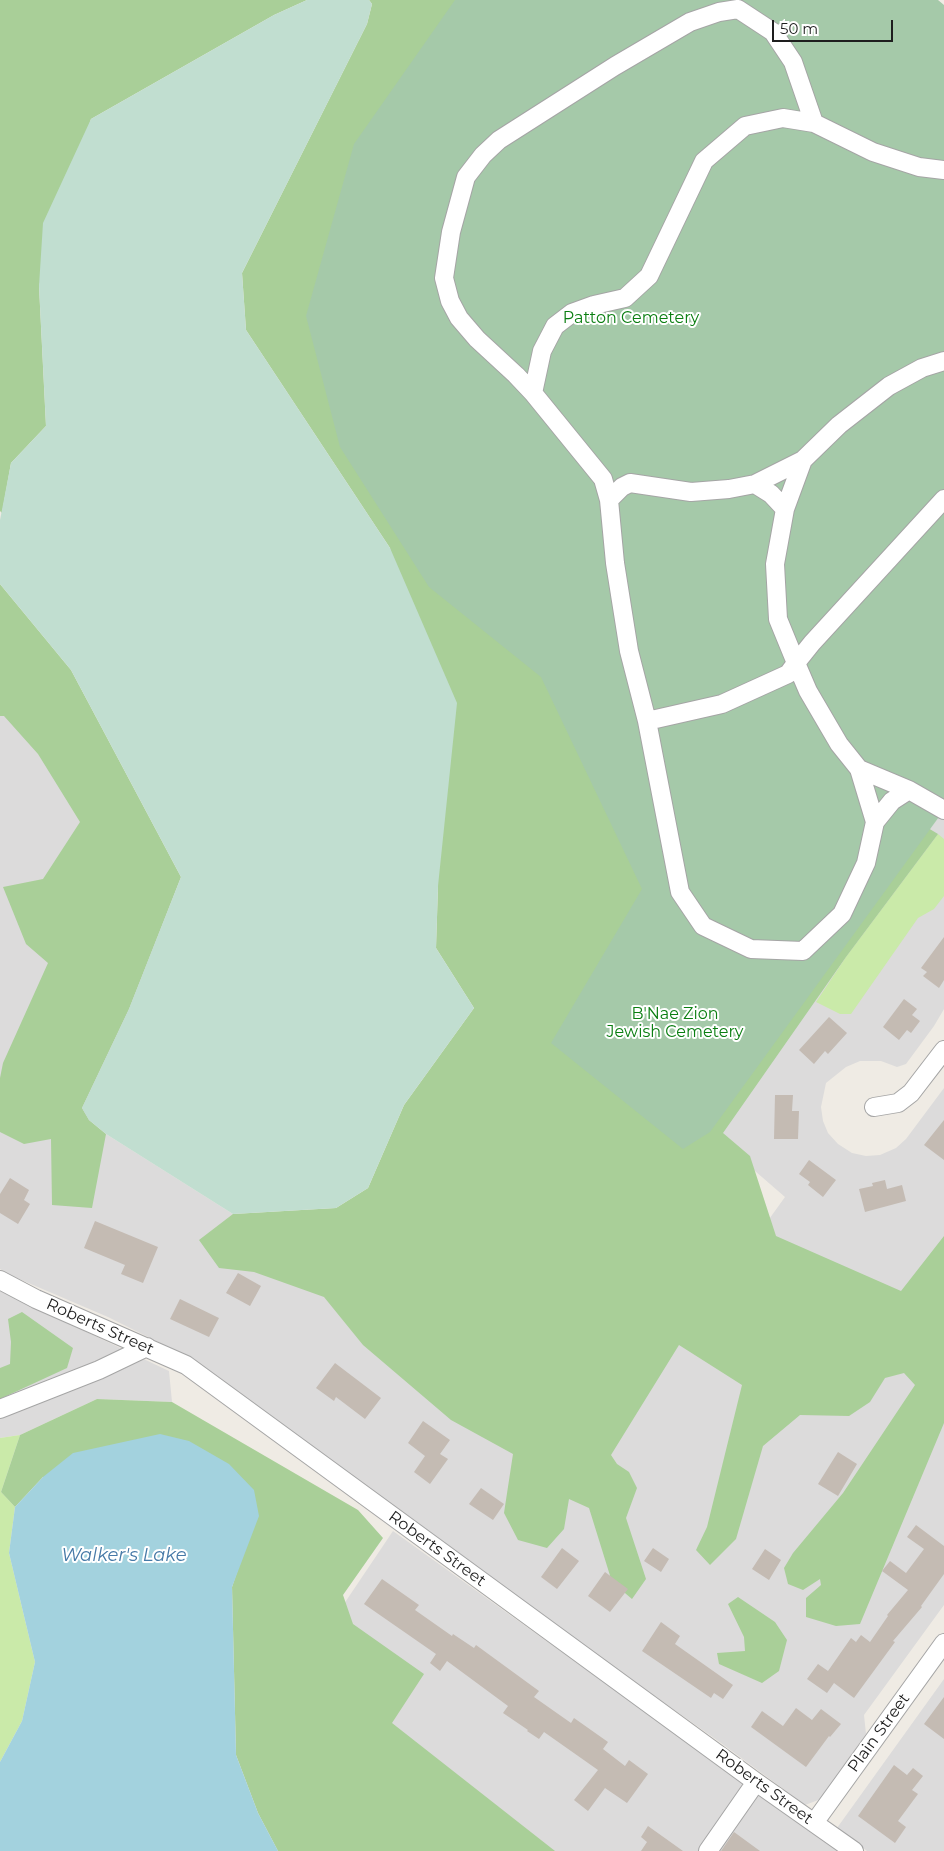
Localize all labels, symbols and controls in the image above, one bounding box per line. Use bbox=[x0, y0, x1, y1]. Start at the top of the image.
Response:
scale bar bbox=[774, 10, 895, 42]
text: 50 m bbox=[780, 19, 818, 38]
park label: Patton Cemetery bbox=[563, 308, 699, 328]
park label: B'Nae Zion Jewish Cemetery bbox=[607, 1004, 743, 1042]
street label: Roberts Street bbox=[43, 1295, 157, 1359]
street label: Roberts Street bbox=[385, 1507, 489, 1591]
water label: Walker's Lake bbox=[61, 1545, 187, 1567]
street label: Plain Street bbox=[844, 1690, 914, 1776]
street label: Roberts Street bbox=[712, 1745, 816, 1829]

